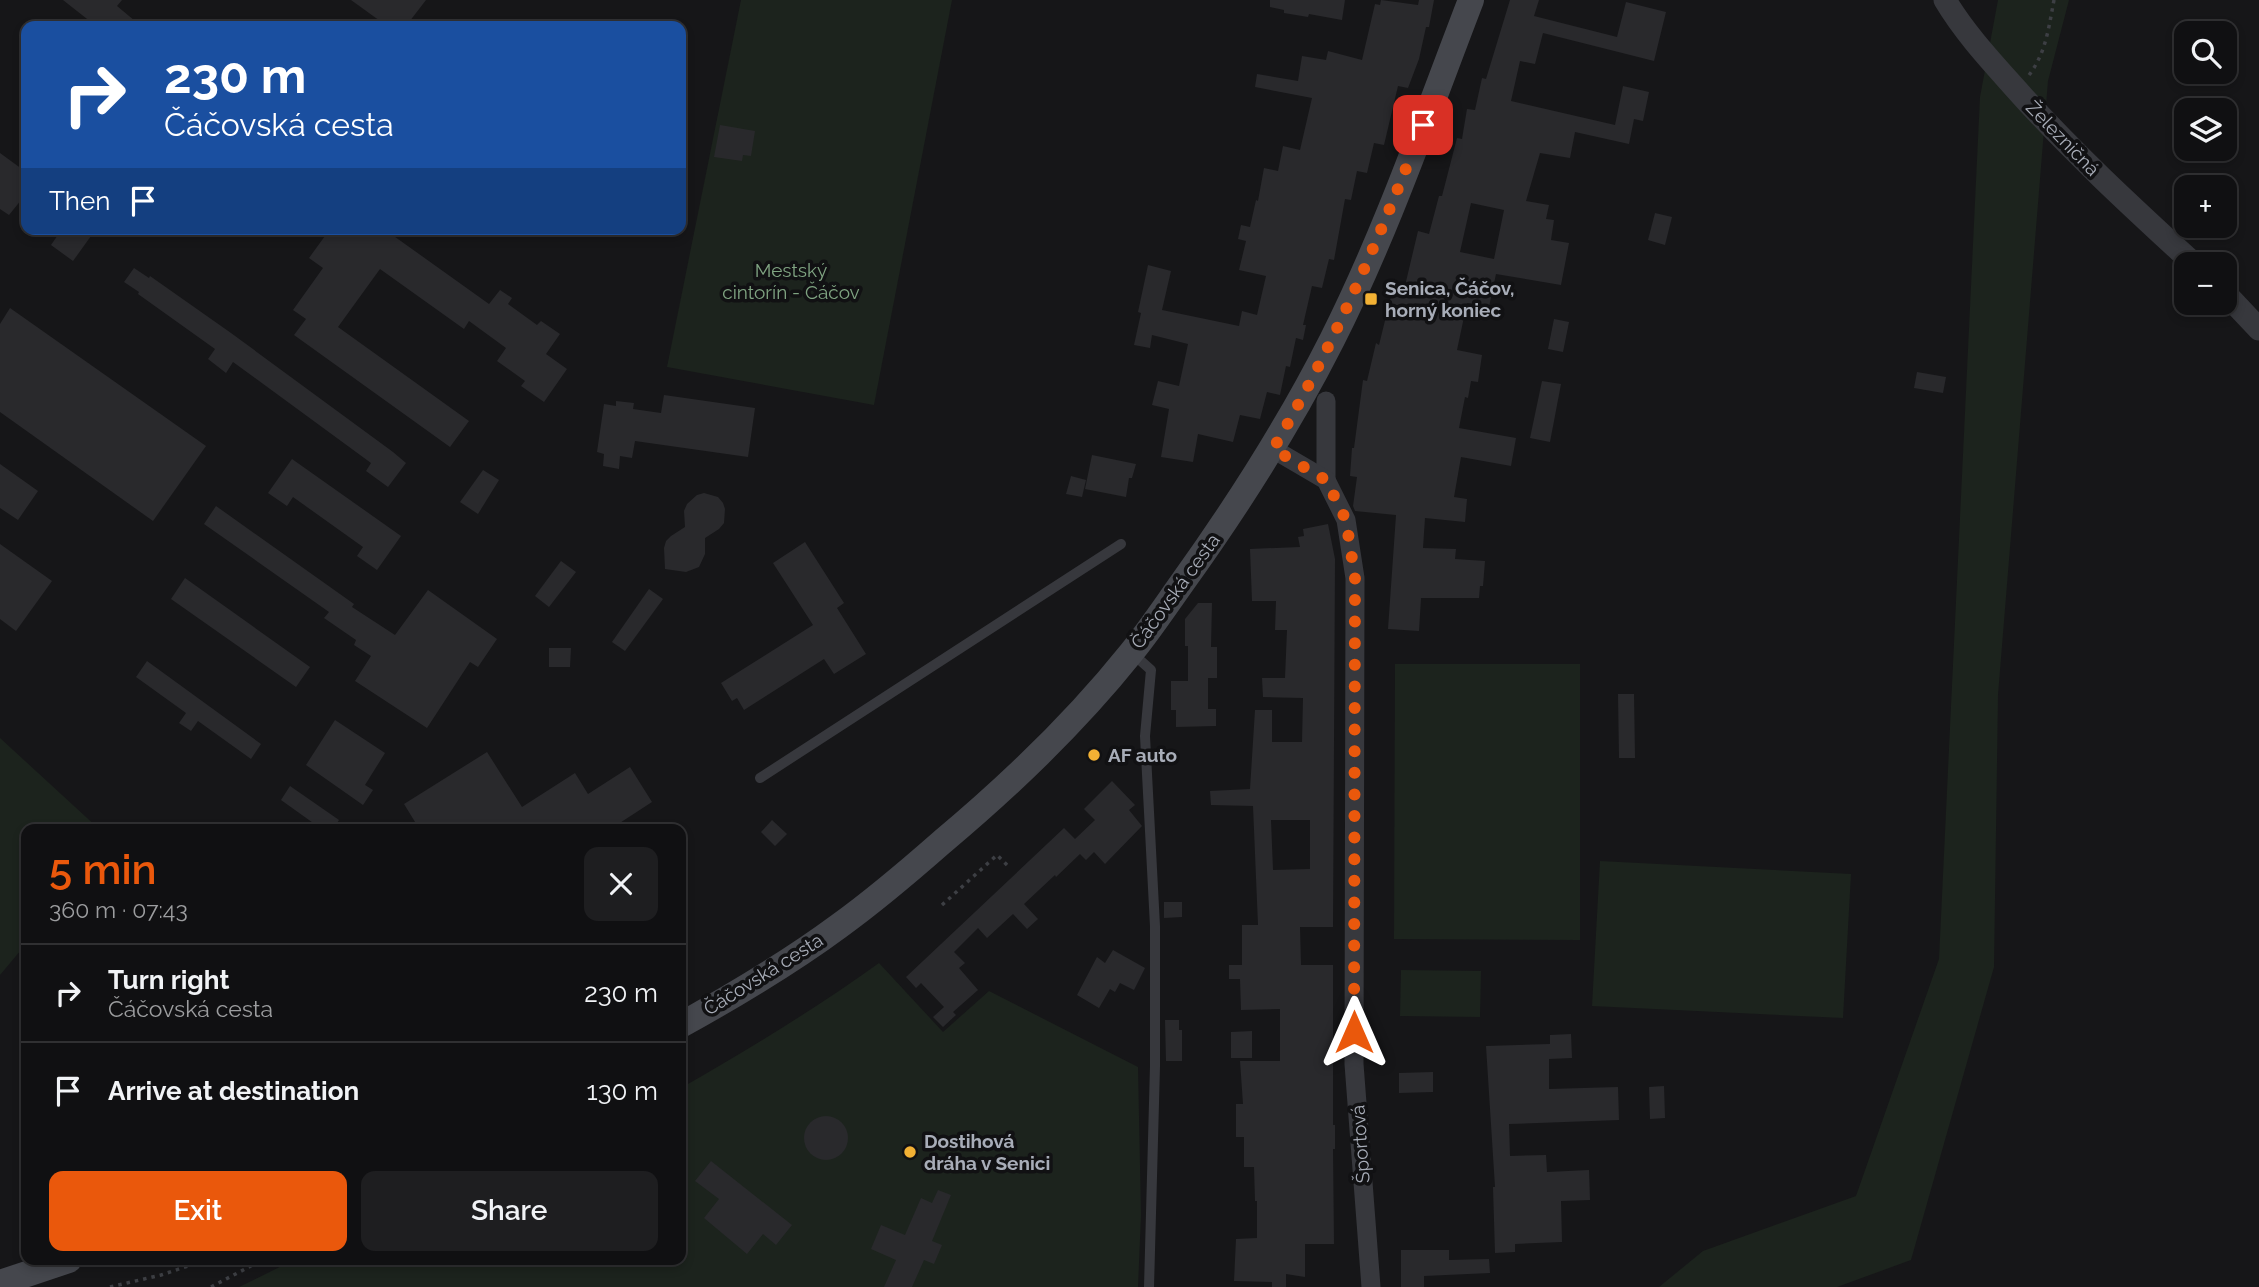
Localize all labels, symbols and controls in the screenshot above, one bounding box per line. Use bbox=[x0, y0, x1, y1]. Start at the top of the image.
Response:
map controls bbox=[2174, 21, 2237, 315]
button: search bbox=[2174, 21, 2237, 84]
text: 230 m bbox=[164, 47, 306, 104]
icon: right bbox=[49, 49, 140, 140]
pin bbox=[1393, 95, 1453, 155]
street label: Železničná bbox=[2022, 96, 2104, 180]
button: layers bbox=[2174, 98, 2237, 161]
text: Čáčovská cesta bbox=[164, 106, 394, 143]
icon: arrive bbox=[1404, 106, 1442, 144]
button: + bbox=[2174, 175, 2237, 238]
icon: arrive bbox=[124, 182, 162, 220]
text: Then bbox=[49, 186, 110, 216]
button: − bbox=[2174, 252, 2237, 315]
park label: Mestský cintorín - Čáčov bbox=[722, 259, 860, 303]
place label: Senica, Čáčov, horný koniec bbox=[1385, 277, 1514, 321]
marker: Senica, Čáčov, horný koniec bbox=[1363, 291, 1379, 307]
street label: Čáčovská cesta bbox=[1126, 529, 1224, 653]
place label: AF auto bbox=[1108, 744, 1177, 766]
marker: AF auto bbox=[1086, 747, 1102, 763]
text: 5 min bbox=[49, 845, 157, 894]
button: close bbox=[584, 847, 658, 921]
text: 360 m · 07:43 bbox=[49, 896, 188, 923]
street label: Čáčovská cesta bbox=[699, 929, 827, 1019]
text: Turn right bbox=[108, 965, 229, 995]
icon: right bbox=[49, 974, 87, 1012]
text: 230 m bbox=[584, 978, 658, 1008]
text: Čáčovská cesta bbox=[108, 995, 273, 1022]
position arrow bbox=[1317, 995, 1391, 1069]
icon: arrive bbox=[49, 1072, 87, 1110]
text: Arrive at destination bbox=[108, 1076, 359, 1106]
text: 130 m bbox=[587, 1076, 658, 1106]
street label: Športová bbox=[1346, 1104, 1374, 1184]
place label: Dostihová dráha v Senici bbox=[924, 1130, 1050, 1174]
marker: Dostihová dráha v Senici bbox=[902, 1144, 918, 1160]
button: Exit bbox=[49, 1171, 347, 1251]
button: Share bbox=[361, 1171, 658, 1251]

